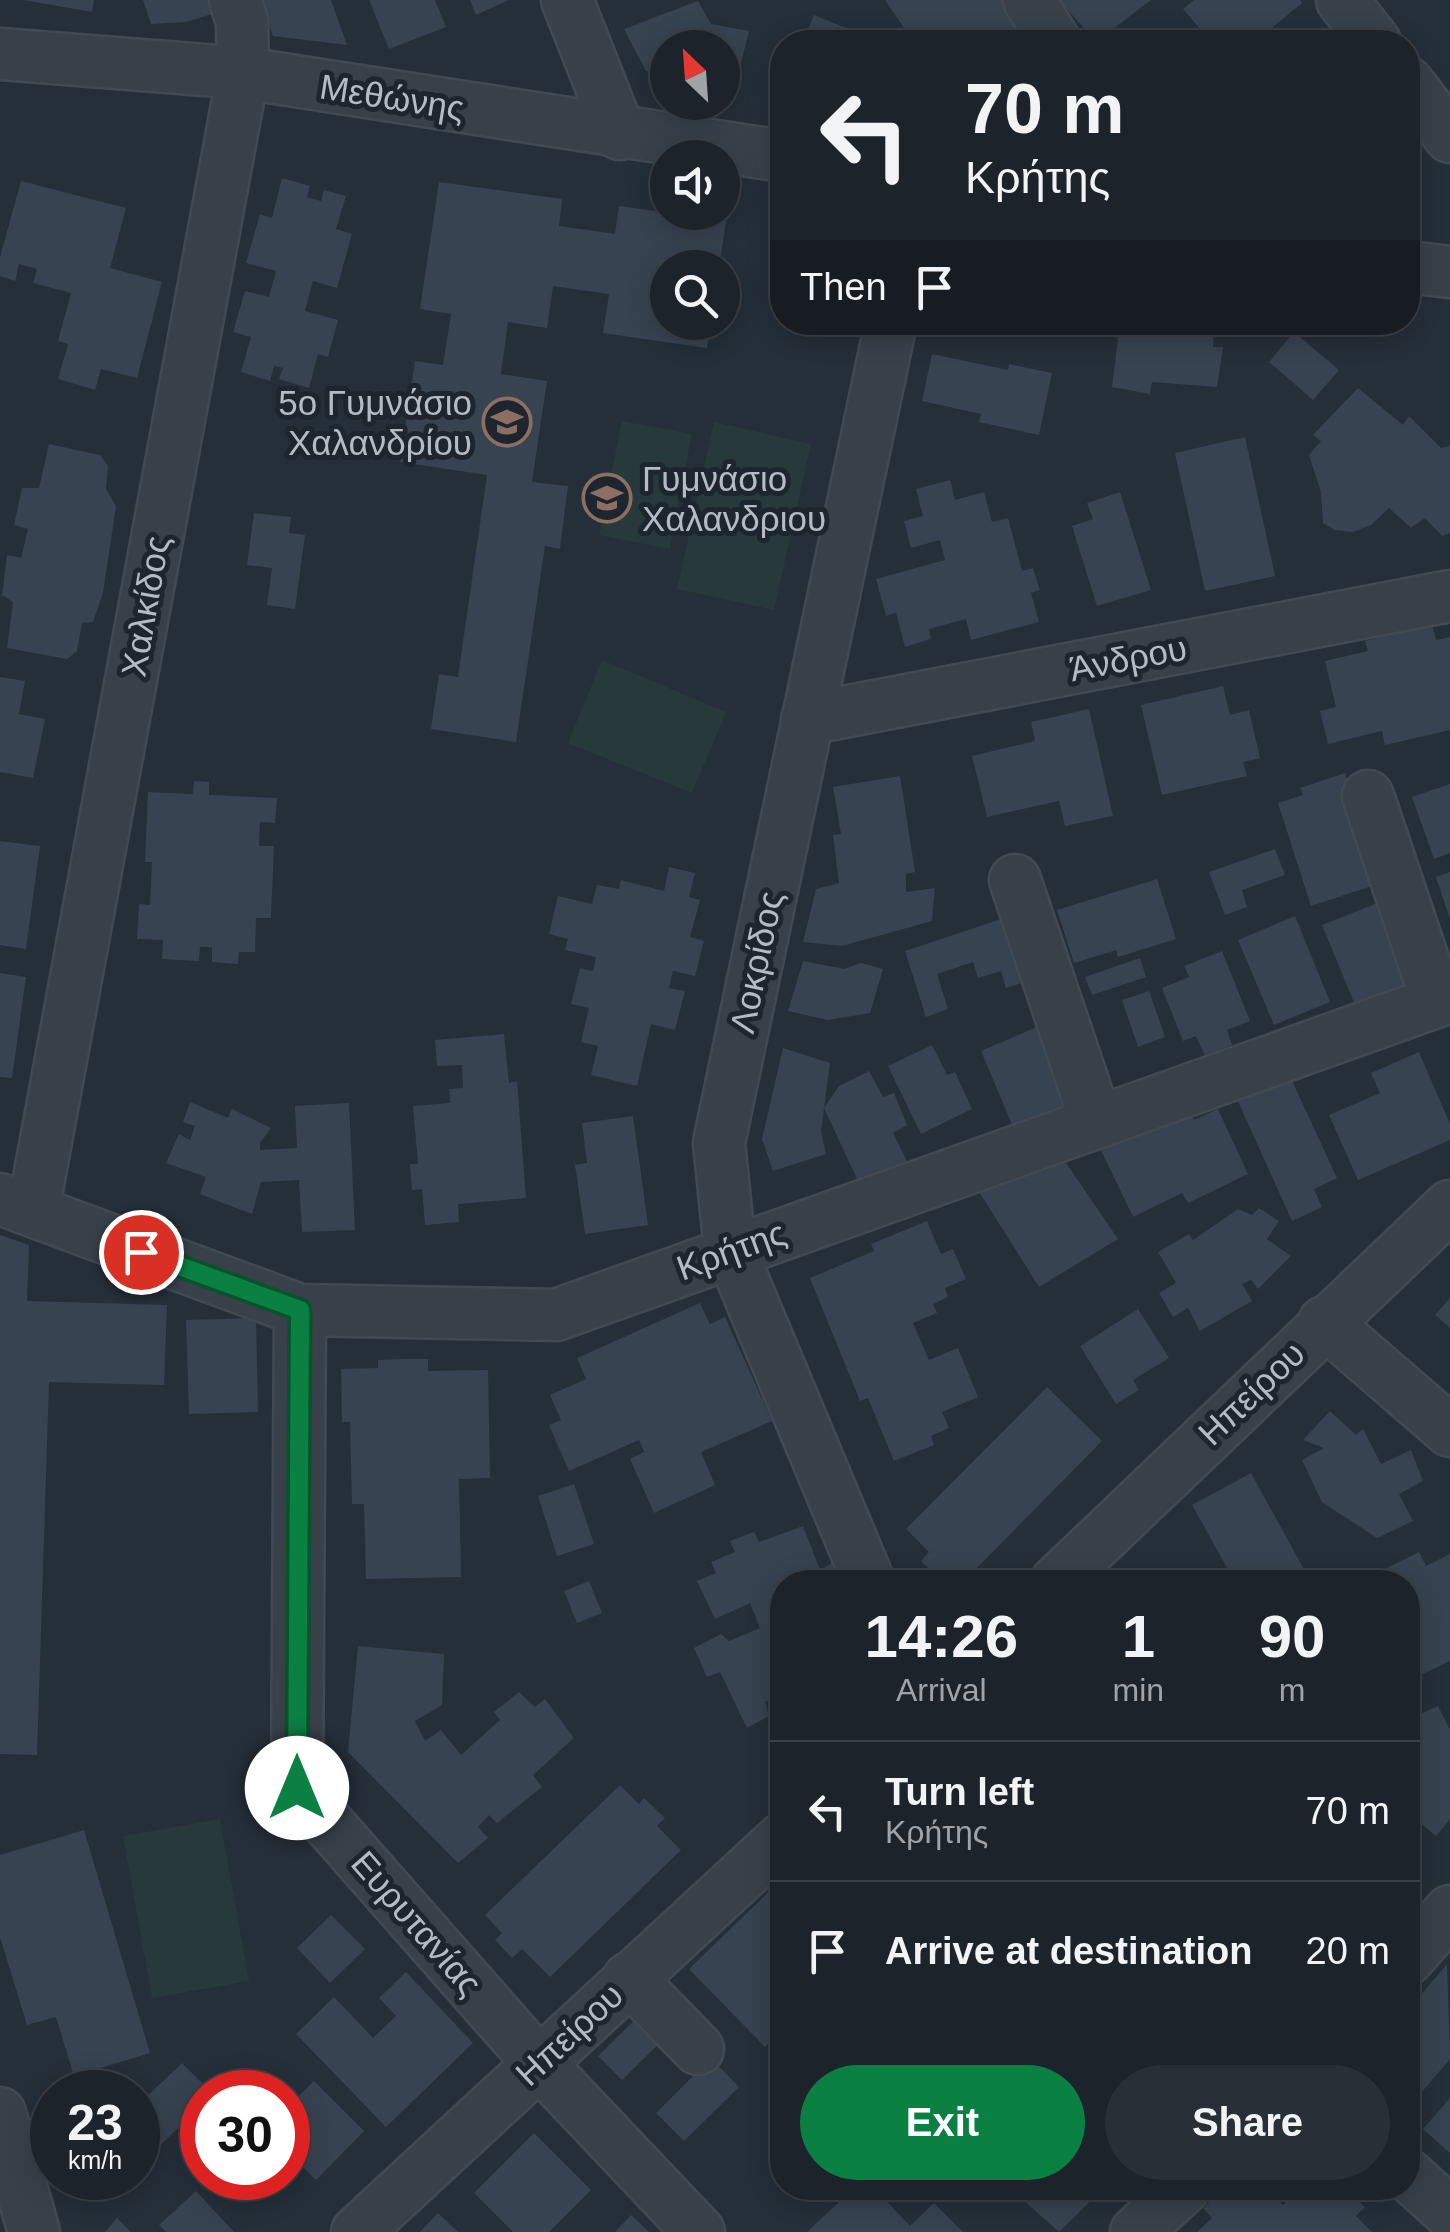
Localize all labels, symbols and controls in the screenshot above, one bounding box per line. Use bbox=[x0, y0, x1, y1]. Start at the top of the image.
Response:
north arrow bbox=[650, 30, 740, 120]
map controls bbox=[650, 30, 740, 340]
street label: Μεθώνης bbox=[317, 66, 467, 128]
icon: left bbox=[800, 70, 930, 200]
text: 70 m bbox=[965, 70, 1125, 148]
button: sound bbox=[650, 140, 740, 230]
text: Κρήτης bbox=[965, 152, 1110, 203]
button: search bbox=[650, 250, 740, 340]
icon: arrive bbox=[907, 260, 962, 315]
text: Then bbox=[800, 266, 887, 308]
place label: 5ο Γυμνάσιο Χαλανδρίου bbox=[278, 383, 472, 462]
school or university icon: 5ο Γυμνάσιο Χαλανδρίου bbox=[481, 396, 533, 448]
place label: Γυμνάσιο Χαλανδριου bbox=[642, 459, 826, 538]
school or university icon: Γυμνάσιο Χαλανδριου bbox=[581, 472, 633, 524]
street label: Χαλκίδος bbox=[113, 533, 177, 679]
street label: Άνδρου bbox=[1066, 628, 1190, 688]
street label: Λοκρίδος bbox=[722, 888, 790, 1036]
pin bbox=[99, 1210, 184, 1295]
street label: Κρήτης bbox=[671, 1212, 791, 1288]
icon: arrive bbox=[114, 1225, 169, 1280]
street label: Ηπείρου bbox=[1190, 1333, 1312, 1453]
text: 14:26 bbox=[865, 1603, 1018, 1670]
text: 1 bbox=[1122, 1603, 1155, 1670]
text: 90 bbox=[1259, 1603, 1325, 1670]
text: Arrival bbox=[896, 1672, 987, 1708]
text: min bbox=[1113, 1672, 1164, 1708]
text: m bbox=[1279, 1672, 1305, 1708]
position arrow bbox=[245, 1736, 349, 1840]
text: Turn left bbox=[885, 1771, 1034, 1813]
icon: left bbox=[800, 1784, 855, 1839]
text: 70 m bbox=[1306, 1790, 1390, 1832]
text: Κρήτης bbox=[885, 1814, 988, 1850]
street label: Ευρυτανίας bbox=[344, 1843, 490, 2003]
icon: arrive bbox=[800, 1924, 855, 1979]
text: Arrive at destination bbox=[885, 1930, 1252, 1972]
text: 20 m bbox=[1306, 1930, 1390, 1972]
street label: Ηπείρου bbox=[508, 1975, 630, 2093]
button: Exit bbox=[800, 2065, 1085, 2180]
button: Share bbox=[1105, 2065, 1390, 2180]
speed limit sign: 30 bbox=[180, 2070, 310, 2200]
text: 23 bbox=[67, 2095, 123, 2151]
text: km/h bbox=[68, 2146, 122, 2174]

